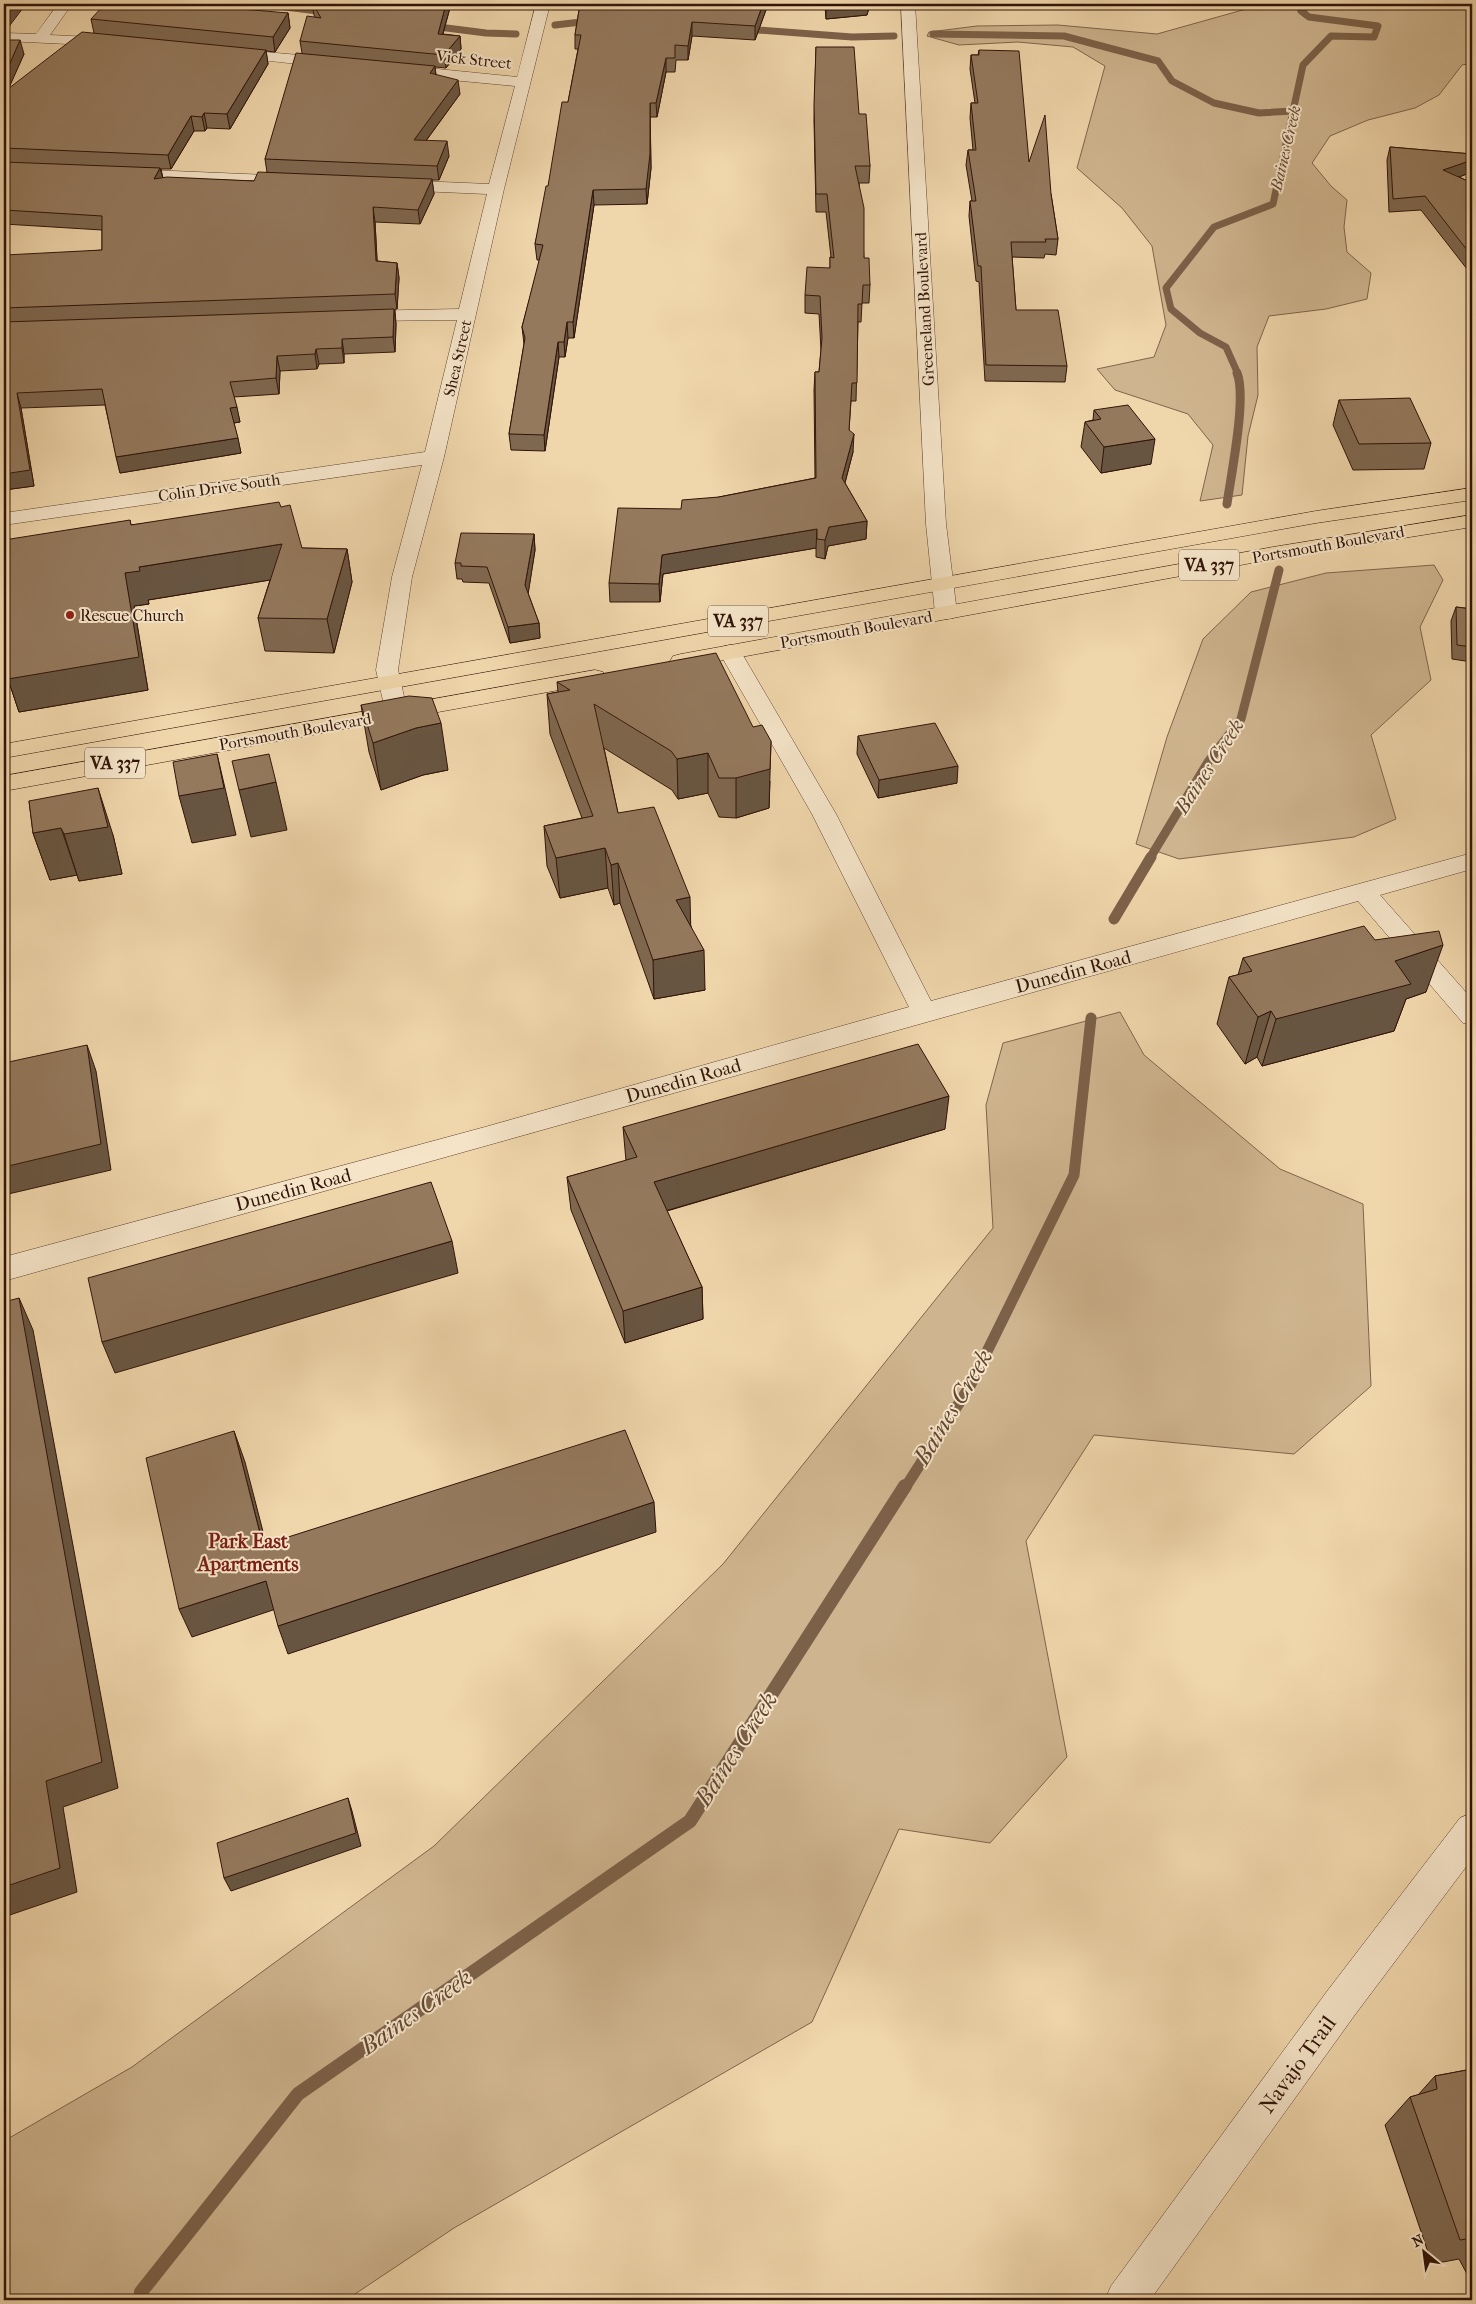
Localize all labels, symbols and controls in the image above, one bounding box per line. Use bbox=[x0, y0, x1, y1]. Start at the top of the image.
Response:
street label: Vick Street bbox=[434, 46, 513, 73]
water label: Baines Creek bbox=[1266, 104, 1304, 193]
street label: Greeneland Boulevard bbox=[911, 231, 938, 386]
street label: Shea Street bbox=[439, 318, 476, 398]
street label: Colin Drive South bbox=[157, 470, 281, 505]
street label: Portsmouth Boulevard bbox=[1251, 522, 1406, 567]
road number: VA 337 bbox=[1179, 550, 1239, 580]
place label: Rescue Church bbox=[80, 606, 184, 625]
road number: VA 337 bbox=[708, 606, 768, 636]
street label: Portsmouth Boulevard bbox=[779, 607, 934, 652]
marker: Rescue Church bbox=[64, 609, 76, 621]
street label: Portsmouth Boulevard bbox=[218, 709, 373, 754]
water label: Baines Creek bbox=[1170, 715, 1249, 819]
road number: VA 337 bbox=[85, 748, 145, 778]
street label: Dunedin Road bbox=[1013, 946, 1134, 998]
street label: Dunedin Road bbox=[623, 1054, 744, 1108]
street label: Dunedin Road bbox=[233, 1164, 354, 1216]
water label: Baines Creek bbox=[906, 1344, 998, 1472]
district label: Park East Apartments bbox=[195, 1530, 299, 1576]
water label: Baines Creek bbox=[688, 1687, 783, 1813]
water label: Baines Creek bbox=[353, 1963, 477, 2062]
street label: Navajo Trail bbox=[1254, 2011, 1342, 2118]
north arrow bbox=[1398, 2226, 1448, 2276]
text: N bbox=[1409, 2231, 1427, 2251]

